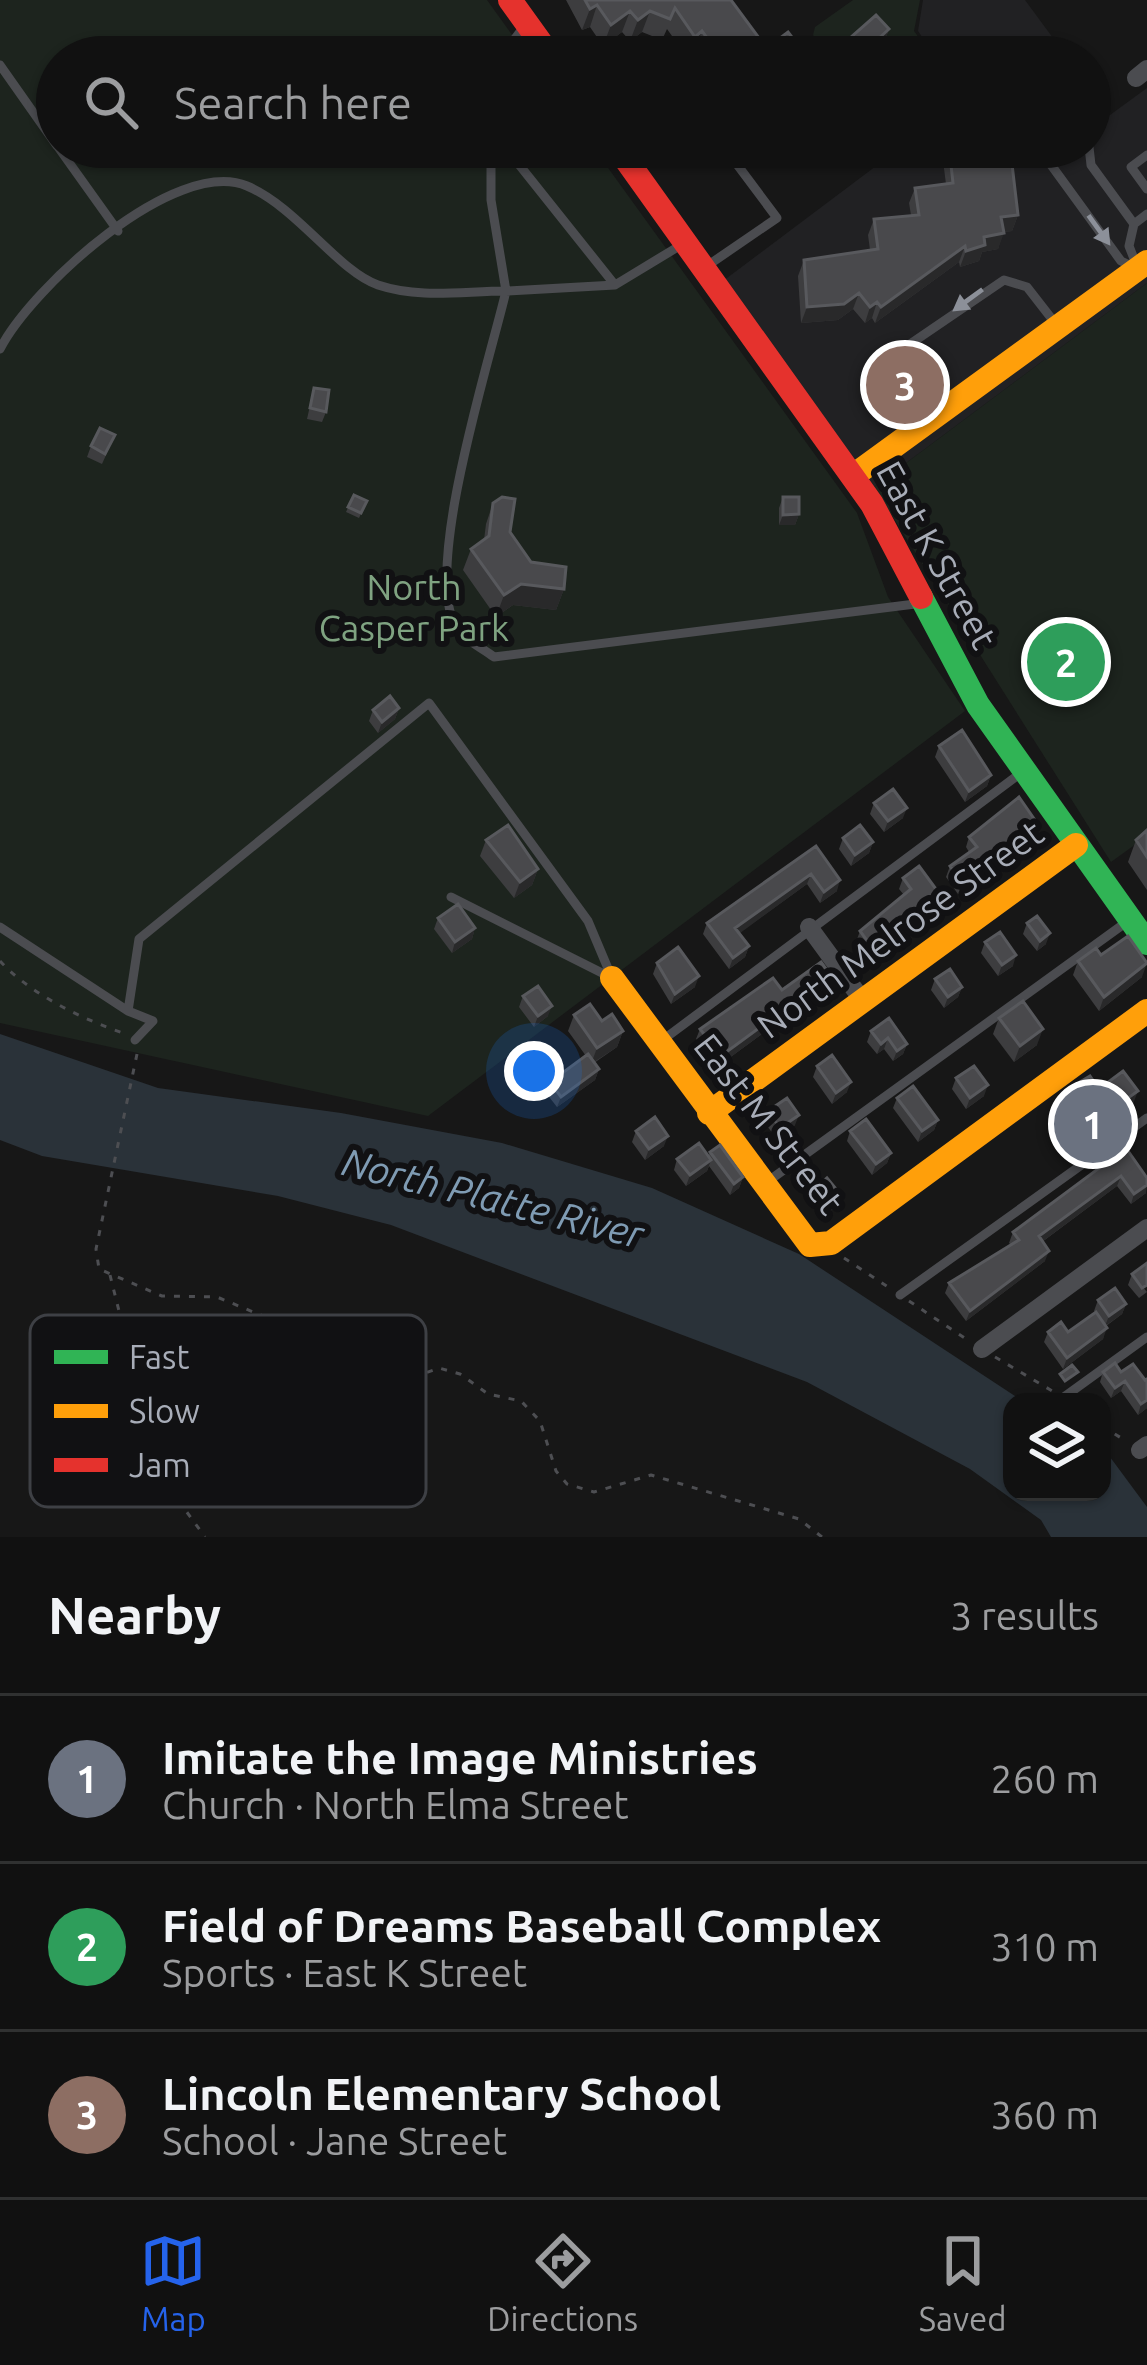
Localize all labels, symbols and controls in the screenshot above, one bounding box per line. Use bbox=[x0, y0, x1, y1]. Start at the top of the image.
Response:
search box bbox=[36, 36, 1111, 168]
icon: search bbox=[78, 69, 144, 135]
text: Search here bbox=[174, 77, 412, 128]
one-way arrow bbox=[1087, 214, 1110, 246]
one-way arrow bbox=[952, 288, 984, 312]
pin: 3 bbox=[866, 340, 944, 430]
street label: East K Street bbox=[869, 454, 1006, 655]
park label: North Casper Park bbox=[319, 566, 509, 648]
pin: 2 bbox=[1027, 617, 1105, 707]
street label: North Melrose Street bbox=[749, 811, 1050, 1046]
street label: East M Street bbox=[687, 1026, 852, 1222]
your location bbox=[504, 1041, 564, 1101]
pin: 1 bbox=[1054, 1079, 1132, 1169]
water label: North Platte River bbox=[338, 1139, 649, 1256]
legend bbox=[30, 1315, 426, 1507]
text: Fast bbox=[129, 1338, 189, 1375]
text: Slow bbox=[129, 1392, 200, 1429]
map controls bbox=[1003, 1393, 1111, 1501]
button: layers bbox=[1003, 1393, 1111, 1501]
text: Jam bbox=[129, 1446, 191, 1483]
text: Nearby bbox=[48, 1586, 221, 1644]
text: 3 results bbox=[950, 1594, 1099, 1637]
text: Imitate the Image Ministries bbox=[162, 1732, 758, 1783]
text: 1 bbox=[76, 1757, 98, 1800]
text: 260 m bbox=[990, 1757, 1099, 1800]
text: Church · North Elma Street bbox=[162, 1783, 629, 1826]
text: Field of Dreams Baseball Complex bbox=[162, 1900, 881, 1951]
text: 2 bbox=[76, 1925, 98, 1968]
text: 310 m bbox=[990, 1925, 1099, 1968]
text: Sports · East K Street bbox=[162, 1951, 527, 1994]
text: Lincoln Elementary School bbox=[162, 2068, 721, 2119]
text: 3 bbox=[76, 2093, 98, 2136]
text: 360 m bbox=[990, 2093, 1099, 2136]
text: School · Jane Street bbox=[162, 2119, 507, 2162]
tab: Map bbox=[140, 2228, 206, 2337]
tab: Directions bbox=[487, 2228, 638, 2337]
tab: Saved bbox=[919, 2228, 1007, 2337]

